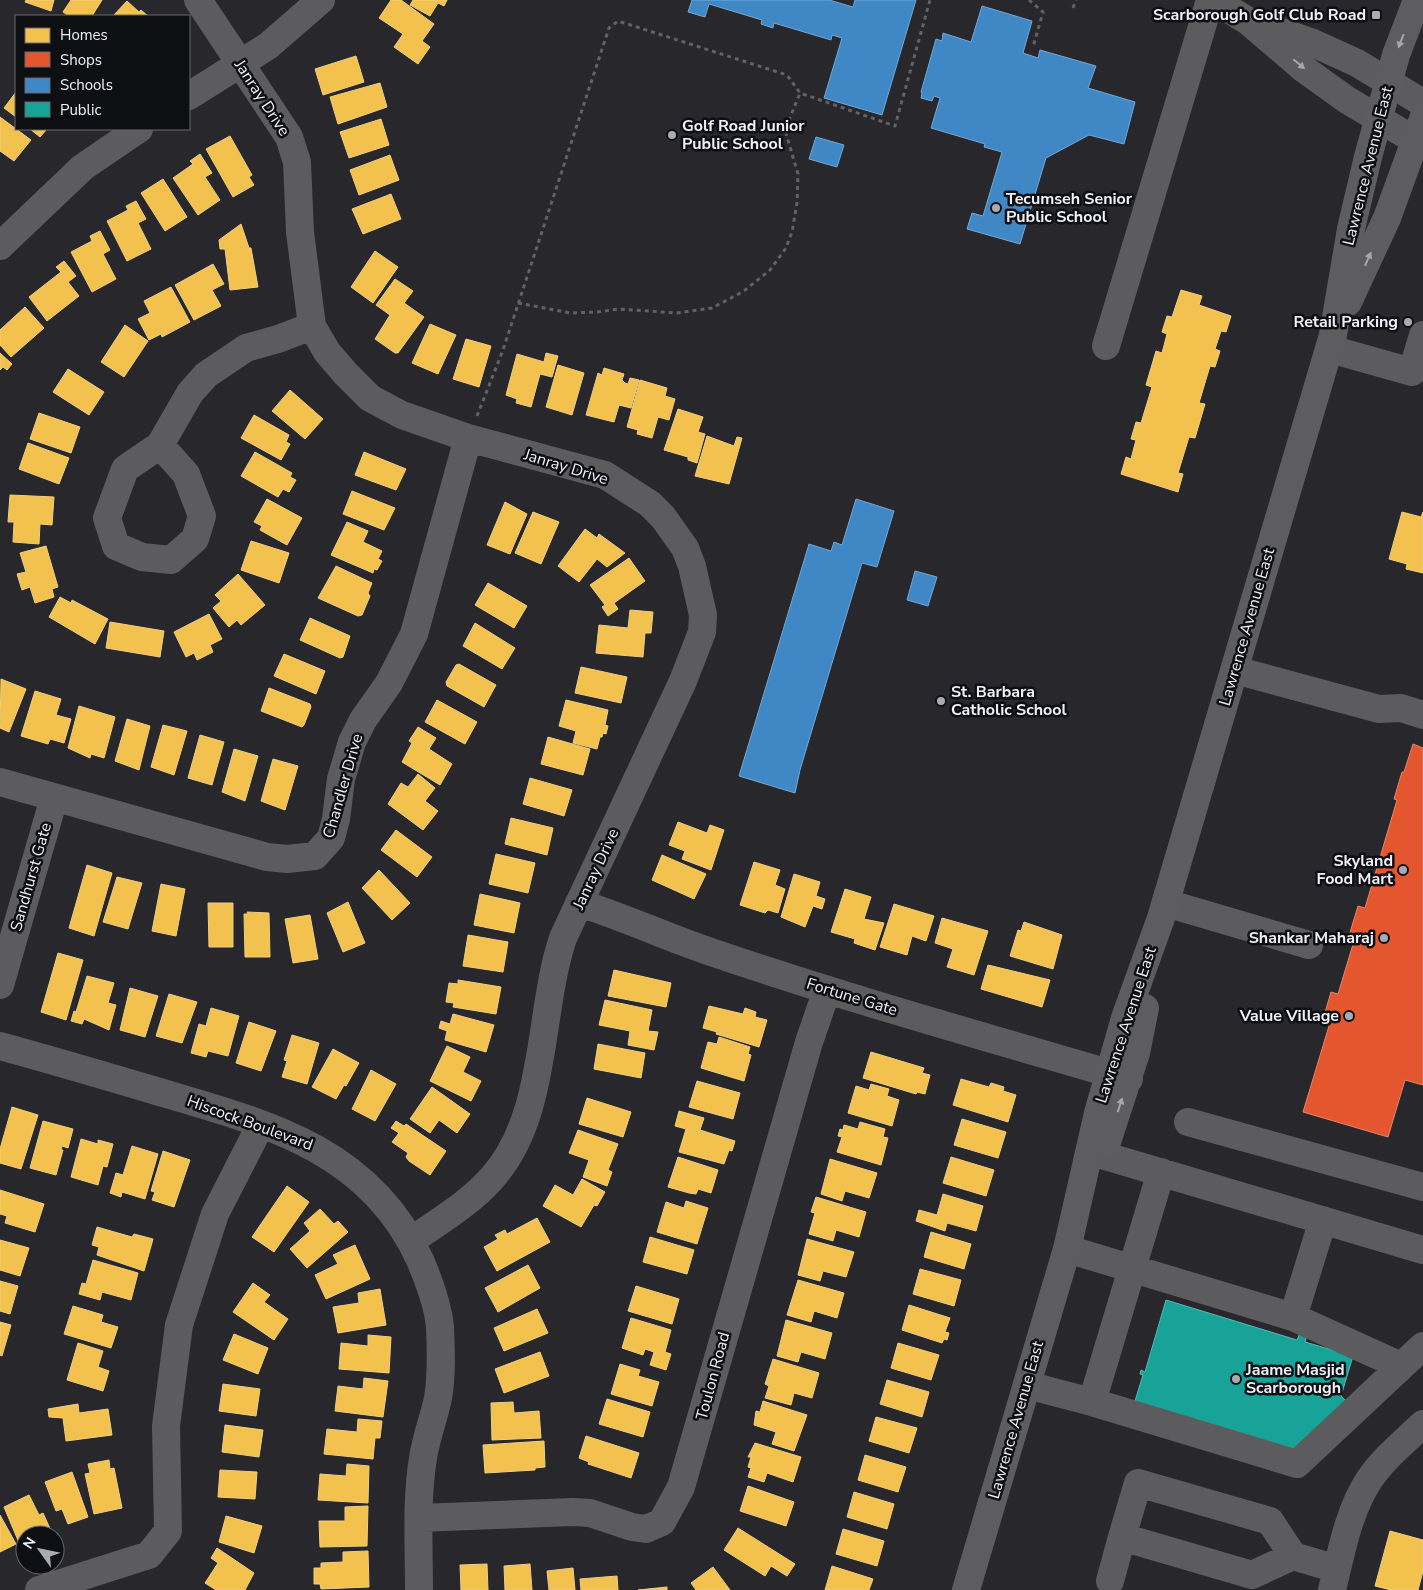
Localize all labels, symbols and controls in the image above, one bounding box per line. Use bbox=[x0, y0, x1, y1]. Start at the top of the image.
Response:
place label: Scarborough Golf Club Road bbox=[1153, 4, 1366, 26]
marker: Scarborough Golf Club Road bbox=[1370, 9, 1382, 21]
legend bbox=[15, 15, 190, 130]
text: Homes bbox=[60, 25, 108, 45]
one-way arrow bbox=[1397, 34, 1405, 49]
text: Shops bbox=[60, 50, 102, 70]
street label: Janray Drive bbox=[229, 55, 295, 141]
one-way arrow bbox=[1292, 58, 1304, 70]
text: Schools bbox=[60, 75, 113, 95]
street label: Lawrence Avenue East bbox=[1338, 84, 1398, 248]
text: Public bbox=[60, 100, 101, 120]
place label: Golf Road Junior Public School bbox=[682, 115, 805, 155]
marker: Golf Road Junior Public School bbox=[666, 129, 678, 141]
place label: Tecumseh Senior Public School bbox=[1006, 188, 1133, 228]
marker: Tecumseh Senior Public School bbox=[990, 202, 1002, 214]
one-way arrow bbox=[1364, 252, 1372, 266]
place label: Retail Parking bbox=[1293, 311, 1398, 333]
marker: Retail Parking bbox=[1402, 316, 1414, 328]
street label: Janray Drive bbox=[520, 443, 611, 490]
street label: Lawrence Avenue East bbox=[1214, 545, 1280, 708]
place label: St. Barbara Catholic School bbox=[951, 681, 1067, 721]
marker: St. Barbara Catholic School bbox=[935, 695, 947, 707]
street label: Chandler Drive bbox=[318, 731, 368, 841]
street label: Sandhurst Gate bbox=[5, 820, 57, 934]
street label: Janray Drive bbox=[567, 825, 624, 914]
place label: Skyland Food Mart bbox=[1316, 850, 1394, 890]
marker: Skyland Food Mart bbox=[1397, 864, 1409, 876]
place label: Shankar Maharaj bbox=[1249, 927, 1374, 949]
marker: Shankar Maharaj bbox=[1378, 932, 1390, 944]
street label: Lawrence Avenue East bbox=[1090, 944, 1162, 1106]
street label: Fortune Gate bbox=[804, 973, 900, 1021]
place label: Value Village bbox=[1239, 1005, 1339, 1027]
marker: Value Village bbox=[1343, 1010, 1355, 1022]
street label: Hiscock Boulevard bbox=[184, 1090, 316, 1156]
one-way arrow bbox=[1116, 1097, 1124, 1112]
street label: Toulon Road bbox=[691, 1330, 735, 1422]
street label: Lawrence Avenue East bbox=[983, 1338, 1049, 1501]
place label: Jaame Masjid Scarborough bbox=[1245, 1359, 1344, 1399]
marker: Jaame Masjid Scarborough bbox=[1230, 1373, 1242, 1385]
north arrow bbox=[15, 1525, 65, 1575]
text: N bbox=[19, 1534, 40, 1553]

